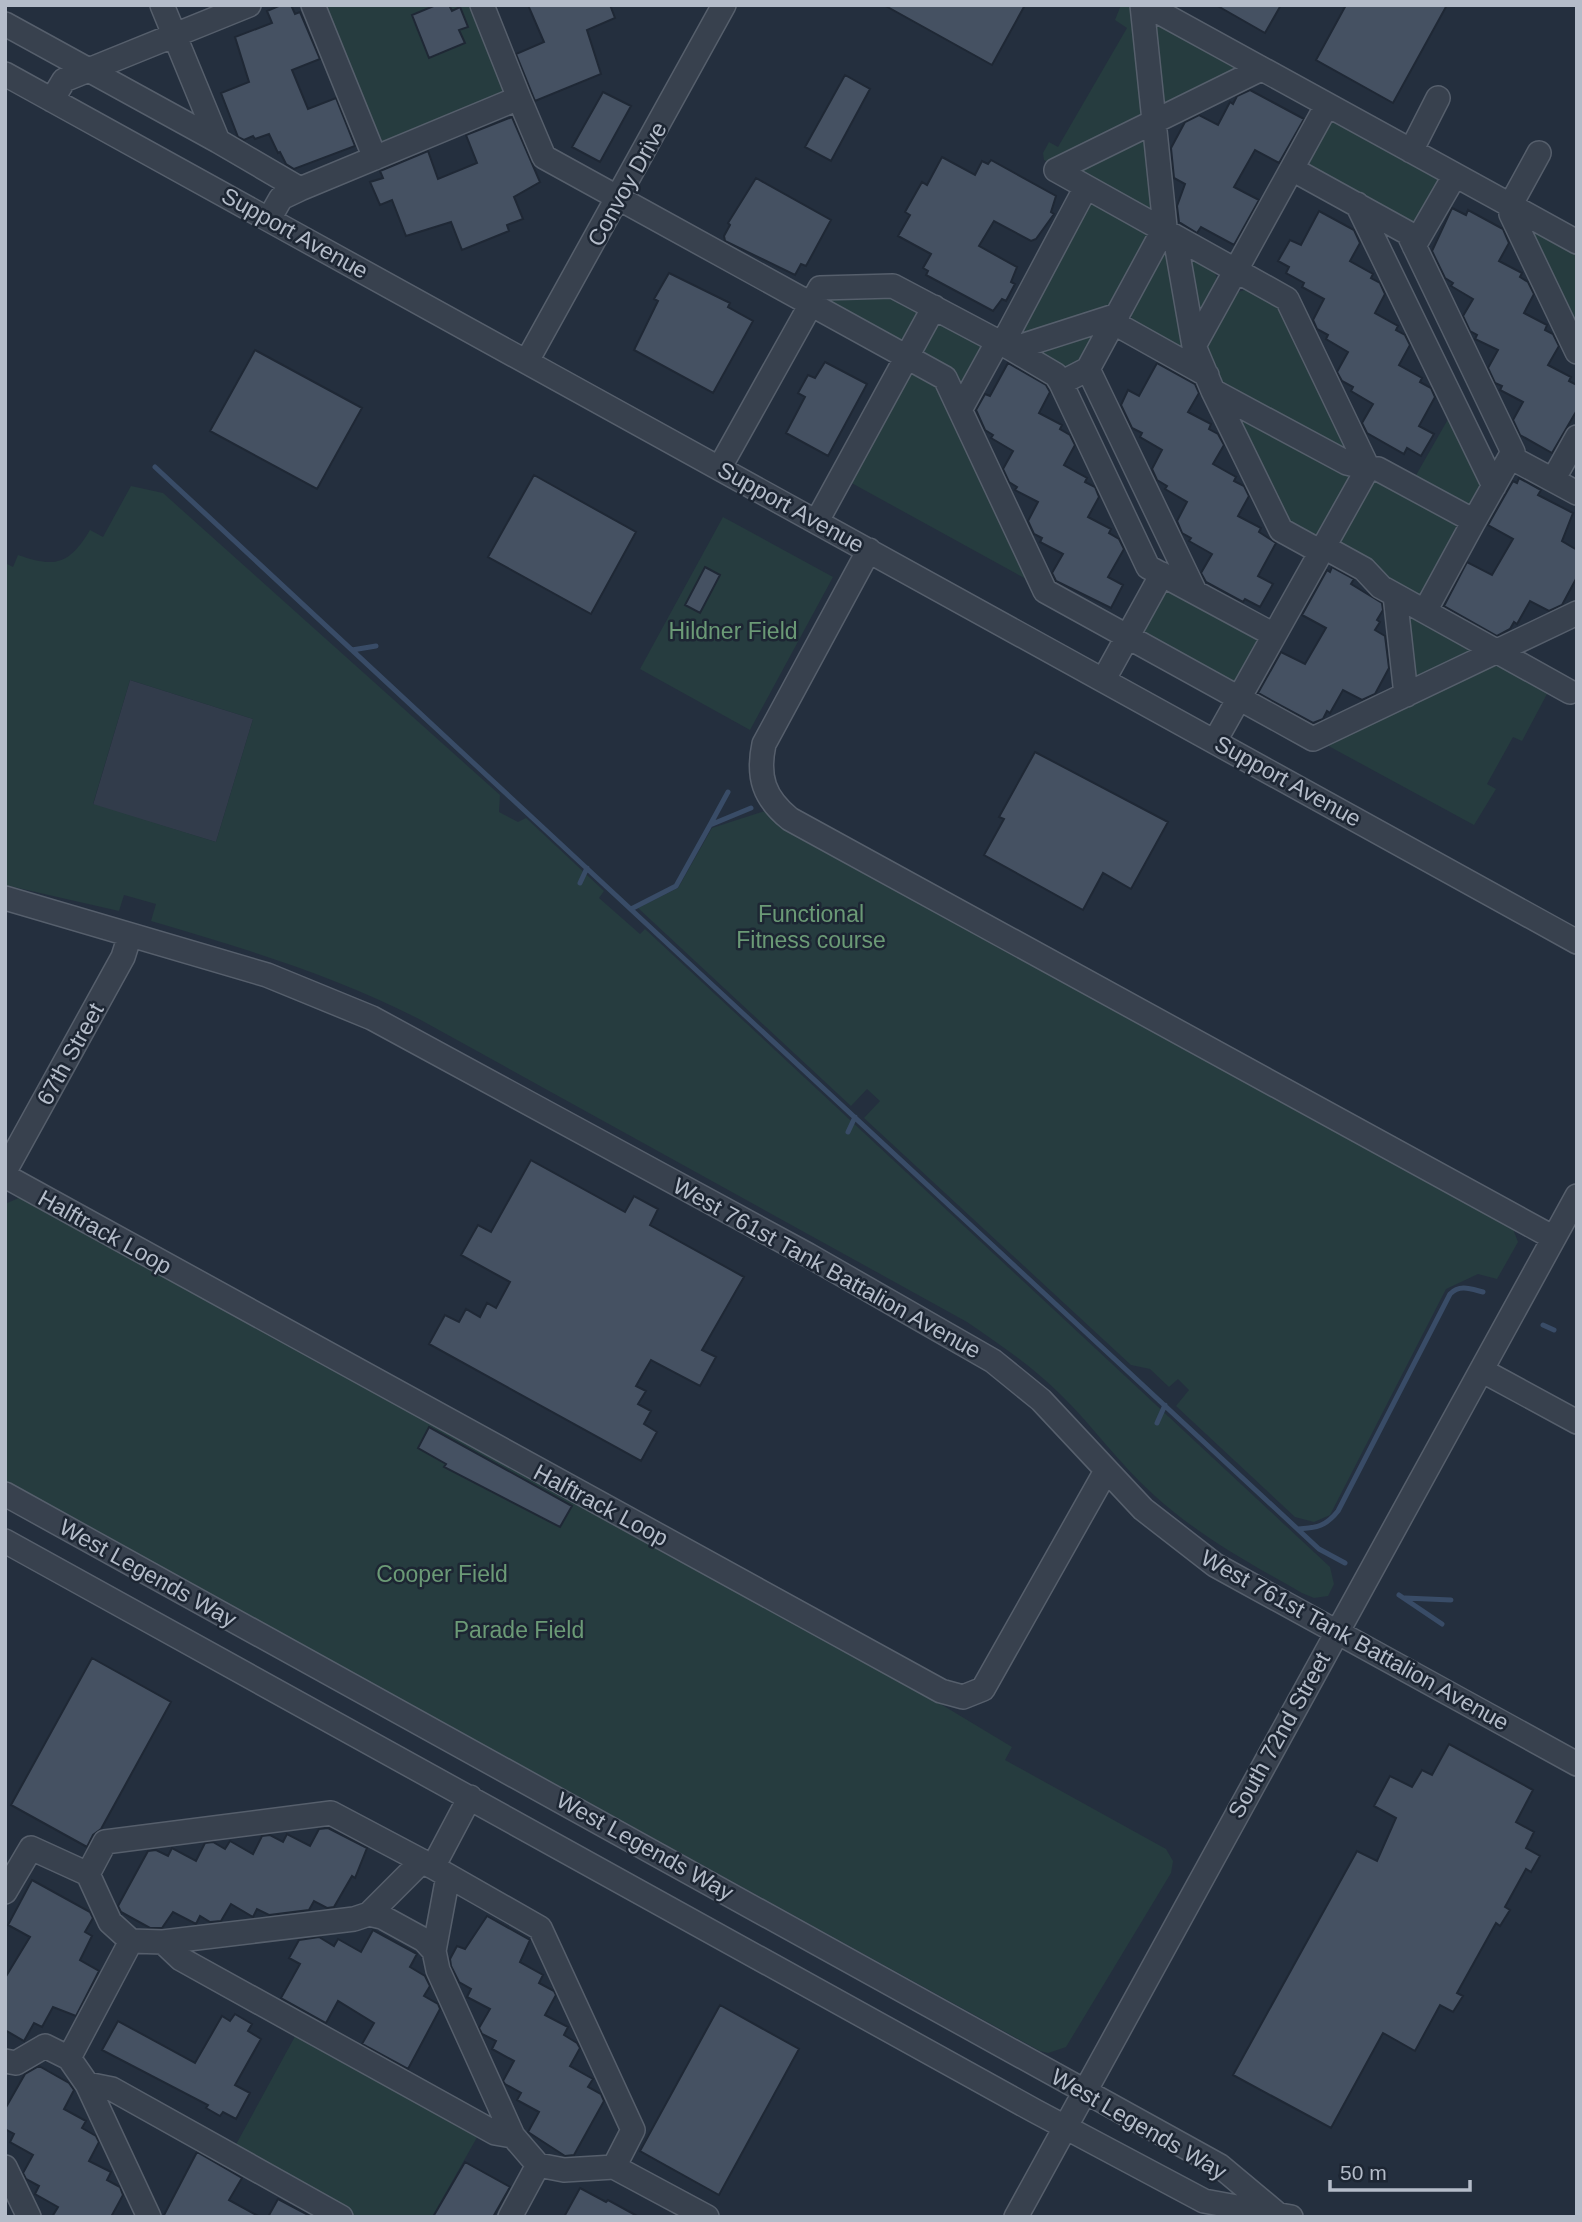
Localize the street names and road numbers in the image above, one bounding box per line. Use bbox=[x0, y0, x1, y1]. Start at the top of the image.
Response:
street label: Convoy Drive bbox=[582, 117, 672, 251]
street label: Support Avenue bbox=[217, 182, 373, 284]
street label: Support Avenue bbox=[713, 456, 869, 558]
street label: Support Avenue bbox=[1210, 730, 1366, 832]
street label: 67th Street bbox=[31, 998, 109, 1110]
street label: West 761st Tank Battalion Avenue bbox=[669, 1172, 985, 1364]
street label: Halftrack Loop bbox=[34, 1185, 176, 1279]
street label: Halftrack Loop bbox=[529, 1459, 673, 1551]
street label: West Legends Way bbox=[55, 1514, 241, 1633]
street label: West 761st Tank Battalion Avenue bbox=[1197, 1544, 1513, 1736]
street label: South 72nd Street bbox=[1223, 1647, 1336, 1822]
street label: West Legends Way bbox=[552, 1787, 738, 1906]
street label: West Legends Way bbox=[1047, 2063, 1232, 2185]

